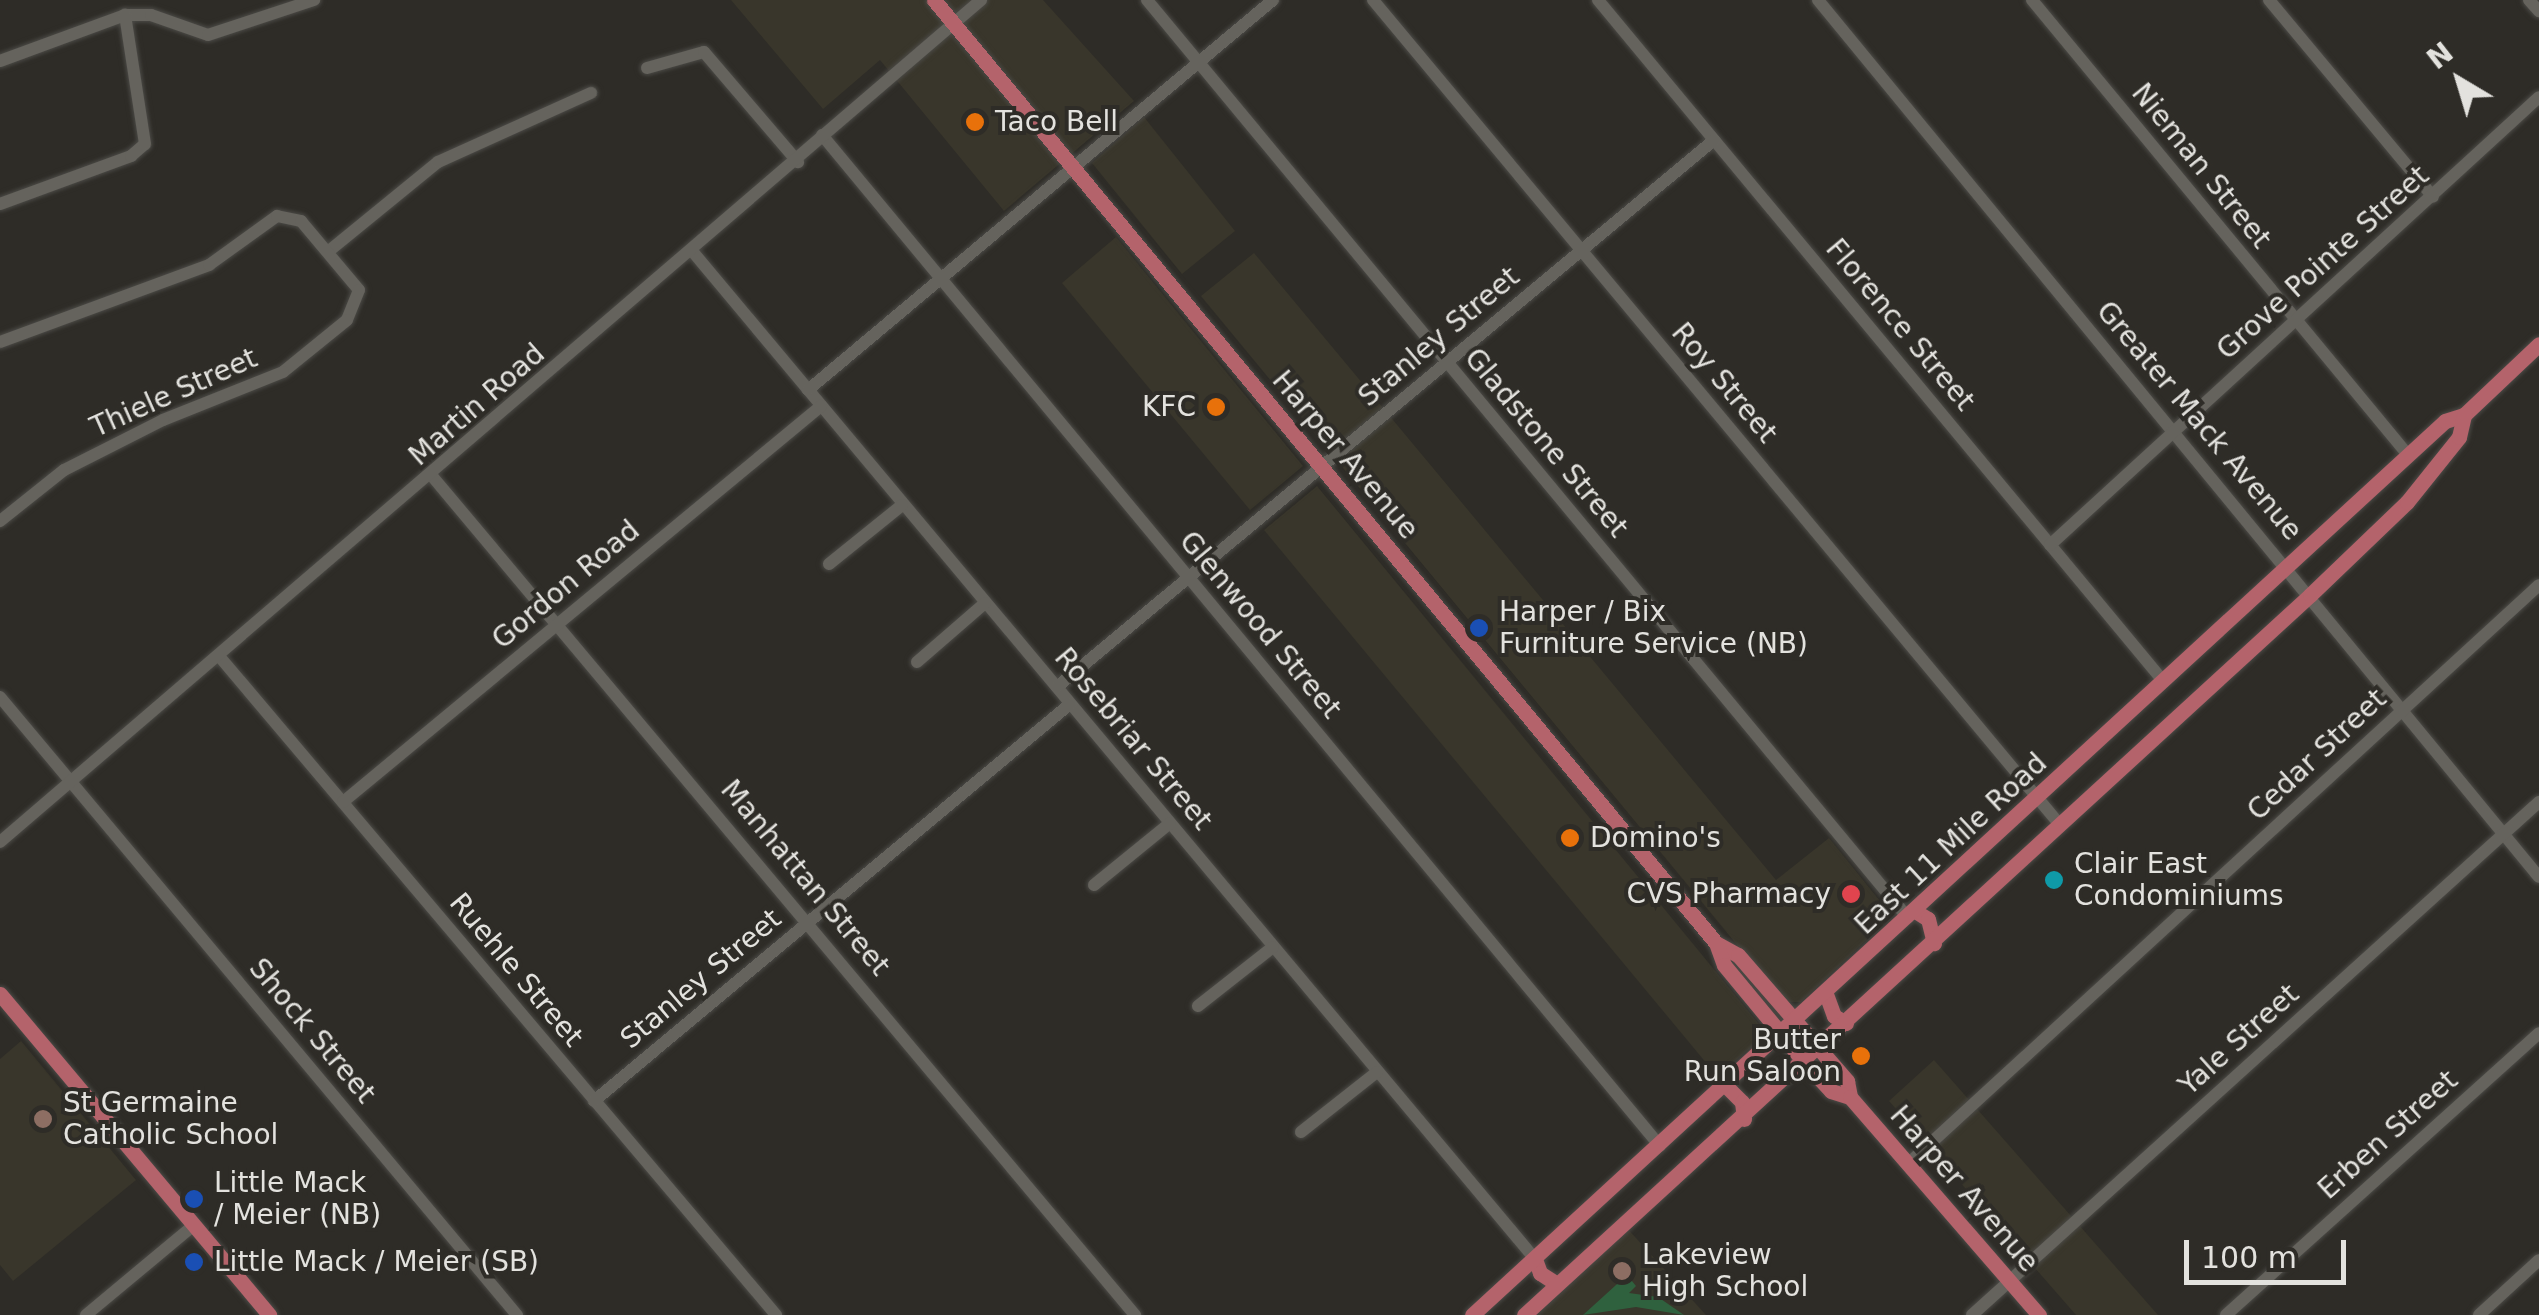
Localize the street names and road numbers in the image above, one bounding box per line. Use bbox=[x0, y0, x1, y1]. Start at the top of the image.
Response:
street label: Nieman Street bbox=[2124, 77, 2278, 255]
street label: Grove Pointe Street bbox=[2210, 159, 2436, 367]
street label: Florence Street bbox=[1819, 232, 1981, 418]
street label: Stanley Street bbox=[1352, 260, 1526, 414]
street label: Greater Mack Avenue bbox=[2089, 295, 2309, 547]
street label: Roy Street bbox=[1664, 316, 1784, 450]
street label: Martin Road bbox=[402, 337, 552, 473]
street label: Thiele Street bbox=[85, 341, 263, 445]
street label: Gladstone Street bbox=[1457, 342, 1635, 544]
street label: Harper Avenue bbox=[1265, 364, 1425, 546]
street label: Gordon Road bbox=[486, 514, 646, 656]
street label: Glenwood Street bbox=[1172, 525, 1348, 725]
street label: Rosebriar Street bbox=[1047, 641, 1219, 837]
street label: Cedar Street bbox=[2241, 682, 2393, 828]
street label: East 11 Mile Road bbox=[1848, 746, 2054, 942]
street label: Manhattan Street bbox=[713, 773, 897, 983]
street label: Ruehle Street bbox=[442, 886, 590, 1054]
street label: Stanley Street bbox=[614, 902, 788, 1056]
street label: Shock Street bbox=[242, 952, 382, 1110]
street label: Yale Street bbox=[2172, 978, 2306, 1102]
street label: Erben Street bbox=[2311, 1064, 2465, 1206]
street label: Harper Avenue bbox=[1883, 1099, 2045, 1279]

